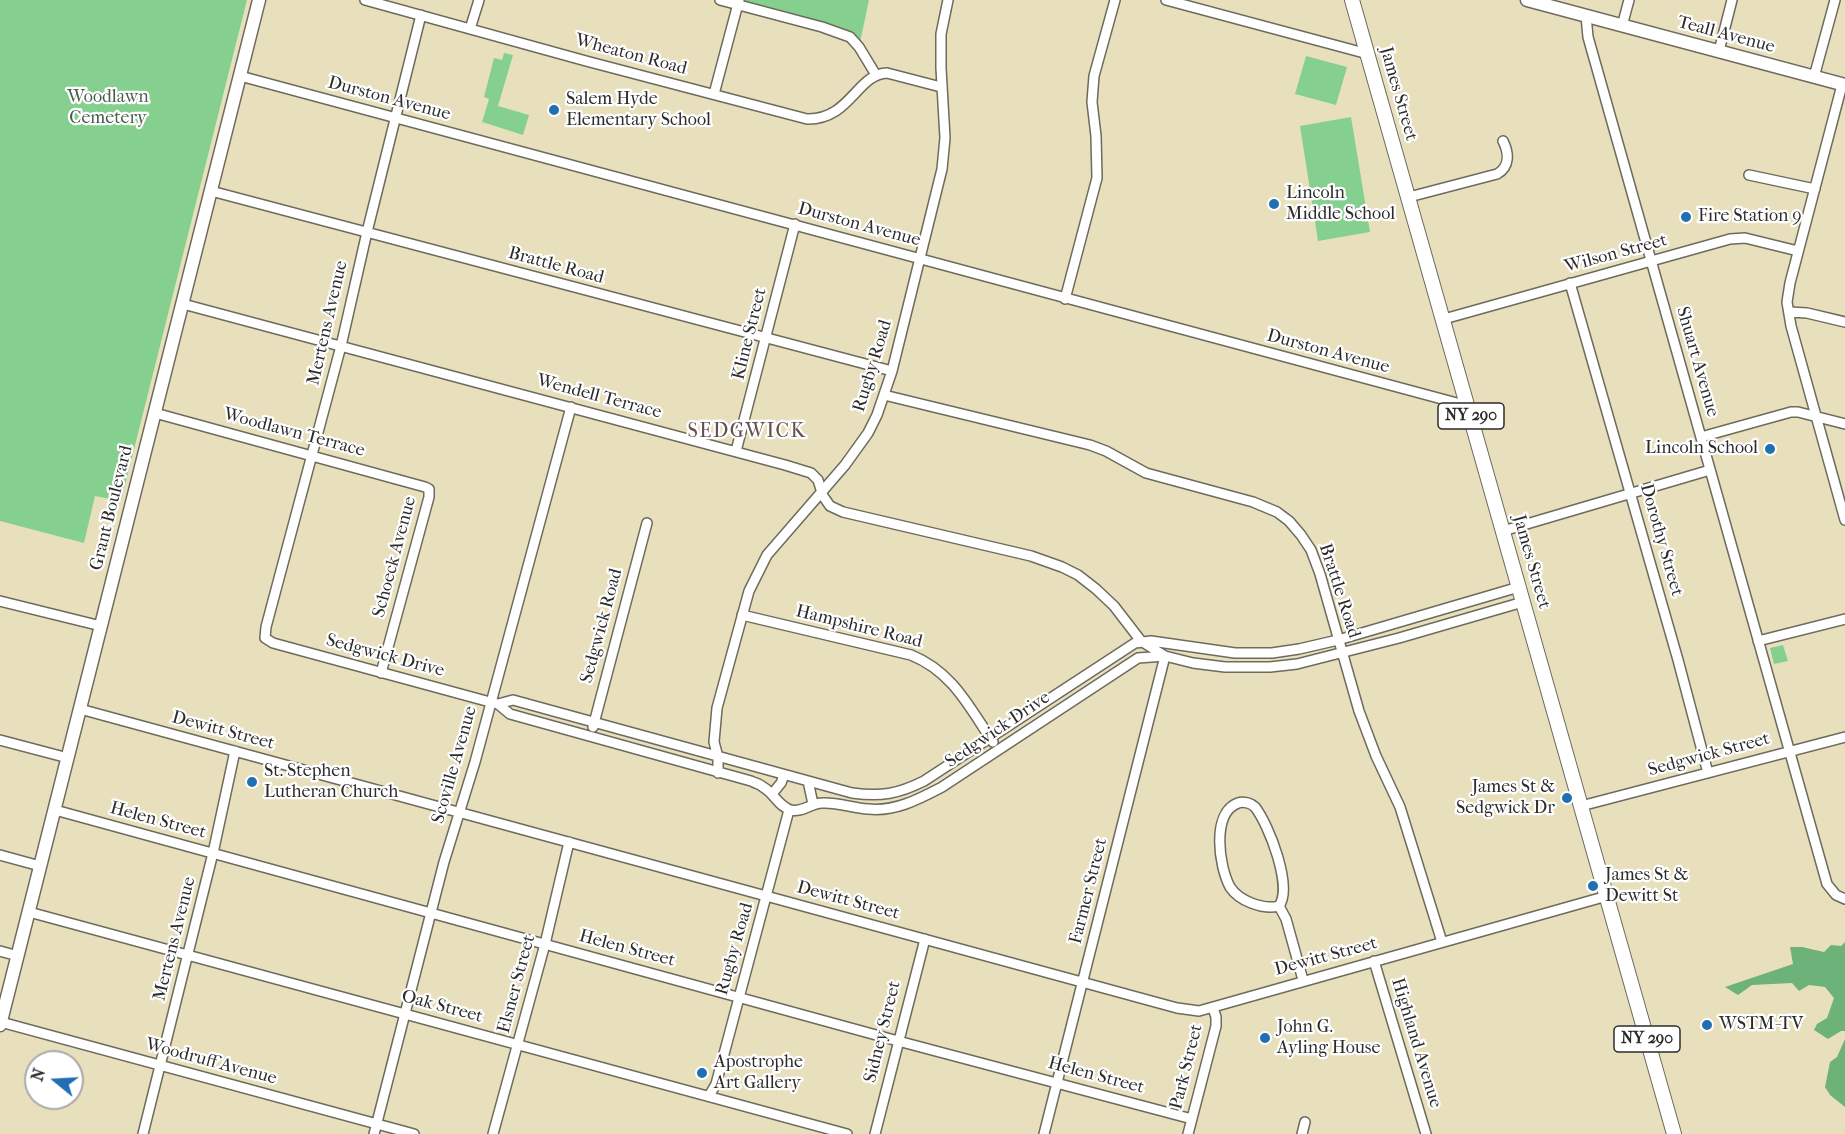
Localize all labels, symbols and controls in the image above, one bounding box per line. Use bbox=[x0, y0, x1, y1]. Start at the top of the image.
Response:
street label: Teall Avenue bbox=[1675, 12, 1777, 58]
street label: Wheaton Road bbox=[573, 30, 689, 80]
street label: James Street bbox=[1374, 45, 1422, 143]
street label: Durston Avenue bbox=[325, 72, 453, 126]
park label: Woodlawn Cemetery bbox=[67, 87, 149, 130]
place label: Salem Hyde Elementary School bbox=[566, 89, 711, 132]
marker: Salem Hyde Elementary School bbox=[547, 103, 561, 117]
place label: Lincoln Middle School bbox=[1286, 183, 1395, 226]
marker: Lincoln Middle School bbox=[1267, 197, 1281, 211]
street label: Durston Avenue bbox=[795, 198, 923, 252]
place label: Fire Station 9 bbox=[1698, 206, 1802, 228]
marker: Fire Station 9 bbox=[1679, 210, 1693, 224]
street label: Wilson Street bbox=[1562, 230, 1670, 278]
street label: Brattle Road bbox=[506, 243, 606, 289]
street label: Mertens Avenue bbox=[303, 259, 353, 387]
street label: Kline Street bbox=[728, 286, 772, 382]
street label: Shuart Avenue bbox=[1671, 304, 1723, 420]
street label: Rugby Road bbox=[849, 317, 897, 415]
street label: Durston Avenue bbox=[1264, 325, 1392, 379]
street label: Wendell Terrace bbox=[534, 370, 664, 424]
road number: NY 290 bbox=[1438, 403, 1504, 429]
street label: Woodlawn Terrace bbox=[221, 404, 367, 462]
district label: SEDGWICK bbox=[687, 420, 807, 444]
place label: Lincoln School bbox=[1645, 438, 1758, 460]
marker: Lincoln School bbox=[1763, 442, 1777, 456]
street label: Grant Boulevard bbox=[86, 443, 138, 573]
street label: Dorothy Street bbox=[1635, 481, 1687, 599]
street label: Schoeck Avenue bbox=[368, 494, 422, 620]
street label: James Street bbox=[1507, 513, 1555, 611]
street label: Brattle Road bbox=[1314, 541, 1364, 641]
street label: Sedgwick Road bbox=[576, 566, 628, 686]
street label: Hampshire Road bbox=[793, 601, 925, 653]
street label: Sedgwick Drive bbox=[323, 630, 447, 682]
street label: Sedgwick Drive bbox=[942, 687, 1054, 773]
street label: Scoville Avenue bbox=[428, 704, 482, 826]
street label: Dewitt Street bbox=[169, 707, 277, 755]
street label: Sedgwick Street bbox=[1646, 728, 1772, 782]
place label: St. Stephen Lutheran Church bbox=[264, 761, 398, 804]
marker: St. Stephen Lutheran Church bbox=[245, 775, 259, 789]
place label: James St & Sedgwick Dr bbox=[1456, 777, 1555, 820]
marker: James St & Sedgwick Dr bbox=[1560, 791, 1574, 805]
street label: Helen Street bbox=[108, 798, 208, 844]
street label: Farmer Street bbox=[1065, 836, 1113, 946]
place label: James St & Dewitt St bbox=[1605, 865, 1688, 908]
street label: Mertens Avenue bbox=[149, 875, 201, 1003]
street label: Dewitt Street bbox=[794, 877, 902, 925]
marker: James St & Dewitt St bbox=[1586, 879, 1600, 893]
street label: Rugby Road bbox=[712, 900, 758, 998]
street label: Helen Street bbox=[577, 926, 677, 972]
street label: Elsner Street bbox=[494, 932, 540, 1036]
street label: Dewitt Street bbox=[1272, 933, 1380, 981]
street label: Highland Avenue bbox=[1386, 975, 1446, 1111]
street label: Sidney Street bbox=[860, 979, 906, 1085]
street label: Oak Street bbox=[399, 986, 485, 1028]
place label: WSTM-TV bbox=[1719, 1014, 1803, 1036]
place label: John G. Ayling House bbox=[1277, 1017, 1380, 1060]
marker: WSTM-TV bbox=[1700, 1018, 1714, 1032]
street label: Park Street bbox=[1166, 1022, 1208, 1112]
road number: NY 290 bbox=[1614, 1026, 1680, 1052]
marker: John G. Ayling House bbox=[1258, 1031, 1272, 1045]
street label: Woodruff Avenue bbox=[143, 1034, 279, 1090]
north arrow bbox=[24, 1050, 84, 1110]
place label: Apostrophe Art Gallery bbox=[714, 1052, 803, 1094]
street label: Helen Street bbox=[1046, 1053, 1146, 1099]
text: N bbox=[27, 1066, 49, 1084]
marker: Apostrophe Art Gallery bbox=[695, 1066, 709, 1080]

